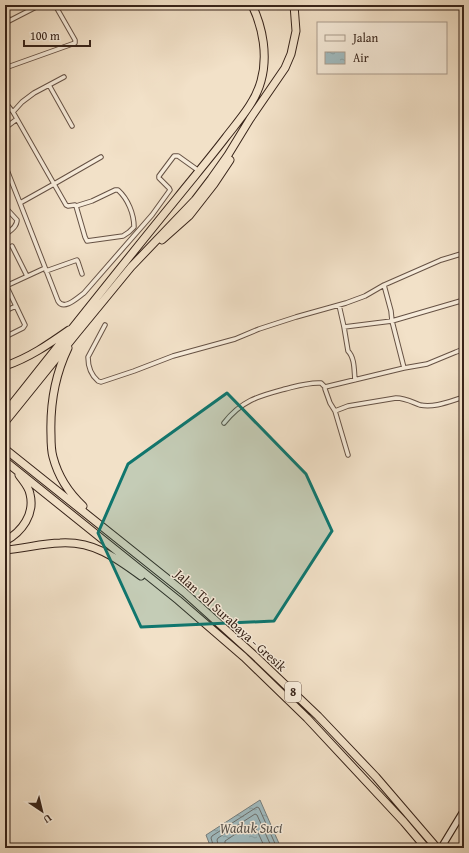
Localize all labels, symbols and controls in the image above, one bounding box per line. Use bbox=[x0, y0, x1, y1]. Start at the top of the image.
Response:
scale bar bbox=[24, 22, 90, 48]
legend bbox=[317, 22, 447, 74]
text: 100 m bbox=[30, 27, 60, 44]
text: Jalan bbox=[351, 29, 378, 46]
text: Air bbox=[353, 49, 369, 66]
street label: Jalan Tol Surabaya - Gresik bbox=[169, 564, 291, 676]
road number: 8 bbox=[285, 682, 301, 702]
north arrow bbox=[22, 791, 62, 831]
text: U bbox=[40, 811, 55, 828]
water label: Waduk Suci bbox=[220, 818, 283, 838]

